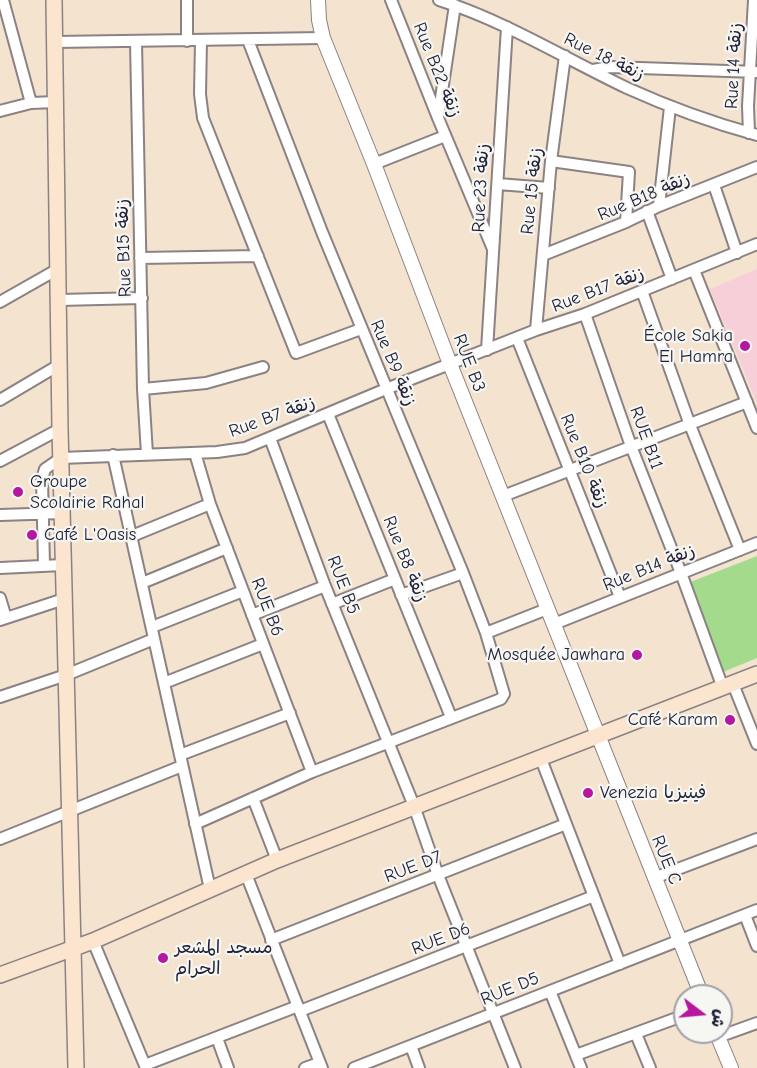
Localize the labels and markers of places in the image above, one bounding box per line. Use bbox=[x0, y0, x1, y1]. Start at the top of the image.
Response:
place label: École Sakia El Hamra bbox=[644, 325, 733, 368]
marker: École Sakia El Hamra bbox=[738, 339, 752, 353]
place label: Groupe Scolairie Rahal bbox=[30, 471, 144, 514]
marker: Groupe Scolairie Rahal bbox=[11, 485, 25, 499]
place label: Café L'Oasis bbox=[44, 524, 136, 546]
marker: Café L'Oasis bbox=[25, 528, 39, 542]
place label: Mosquée Jawhara bbox=[487, 644, 625, 666]
marker: Mosquée Jawhara bbox=[630, 648, 644, 662]
place label: Café Karam bbox=[628, 709, 718, 731]
marker: Café Karam bbox=[723, 713, 737, 727]
place label: Venezia فينيزيا bbox=[600, 782, 706, 804]
marker: Venezia فينيزيا bbox=[581, 786, 595, 800]
place label: مسجد المشعر الحرام bbox=[175, 937, 273, 980]
marker: مسجد المشعر الحرام bbox=[156, 951, 170, 965]

